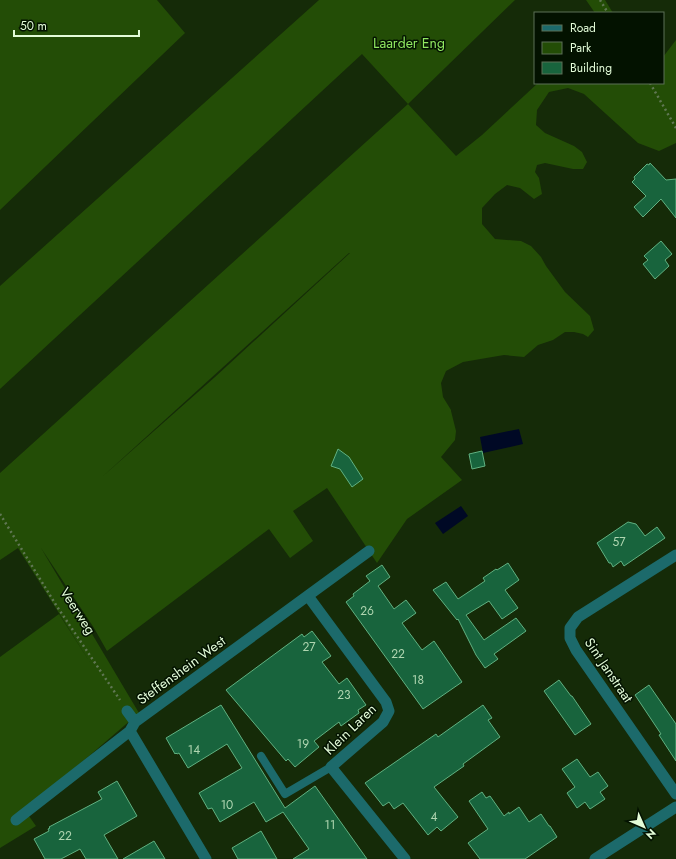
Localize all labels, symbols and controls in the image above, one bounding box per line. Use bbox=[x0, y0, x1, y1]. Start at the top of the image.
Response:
scale bar bbox=[14, 12, 139, 38]
legend bbox=[534, 12, 664, 84]
text: 50 m bbox=[20, 17, 47, 35]
text: Road bbox=[570, 19, 596, 37]
park label: Laarder Eng bbox=[373, 33, 445, 53]
text: Park bbox=[570, 39, 592, 57]
text: Building bbox=[570, 59, 612, 77]
house number: 57 bbox=[612, 533, 626, 551]
street label: Veerweg bbox=[55, 584, 101, 638]
house number: 26 bbox=[360, 602, 374, 620]
street label: Steffenshein West bbox=[133, 631, 230, 709]
street label: Sint Janstraat bbox=[580, 634, 638, 707]
house number: 27 bbox=[302, 638, 316, 656]
house number: 22 bbox=[391, 645, 405, 663]
house number: 18 bbox=[412, 671, 424, 689]
house number: 23 bbox=[337, 686, 351, 704]
street label: Klein Laren bbox=[319, 699, 381, 759]
house number: 19 bbox=[297, 735, 309, 753]
house number: 14 bbox=[188, 741, 200, 759]
house number: 10 bbox=[221, 796, 233, 814]
north arrow bbox=[624, 807, 664, 847]
house number: 4 bbox=[431, 808, 438, 826]
house number: 11 bbox=[325, 816, 335, 834]
text: N bbox=[642, 825, 660, 843]
house number: 22 bbox=[58, 827, 72, 845]

